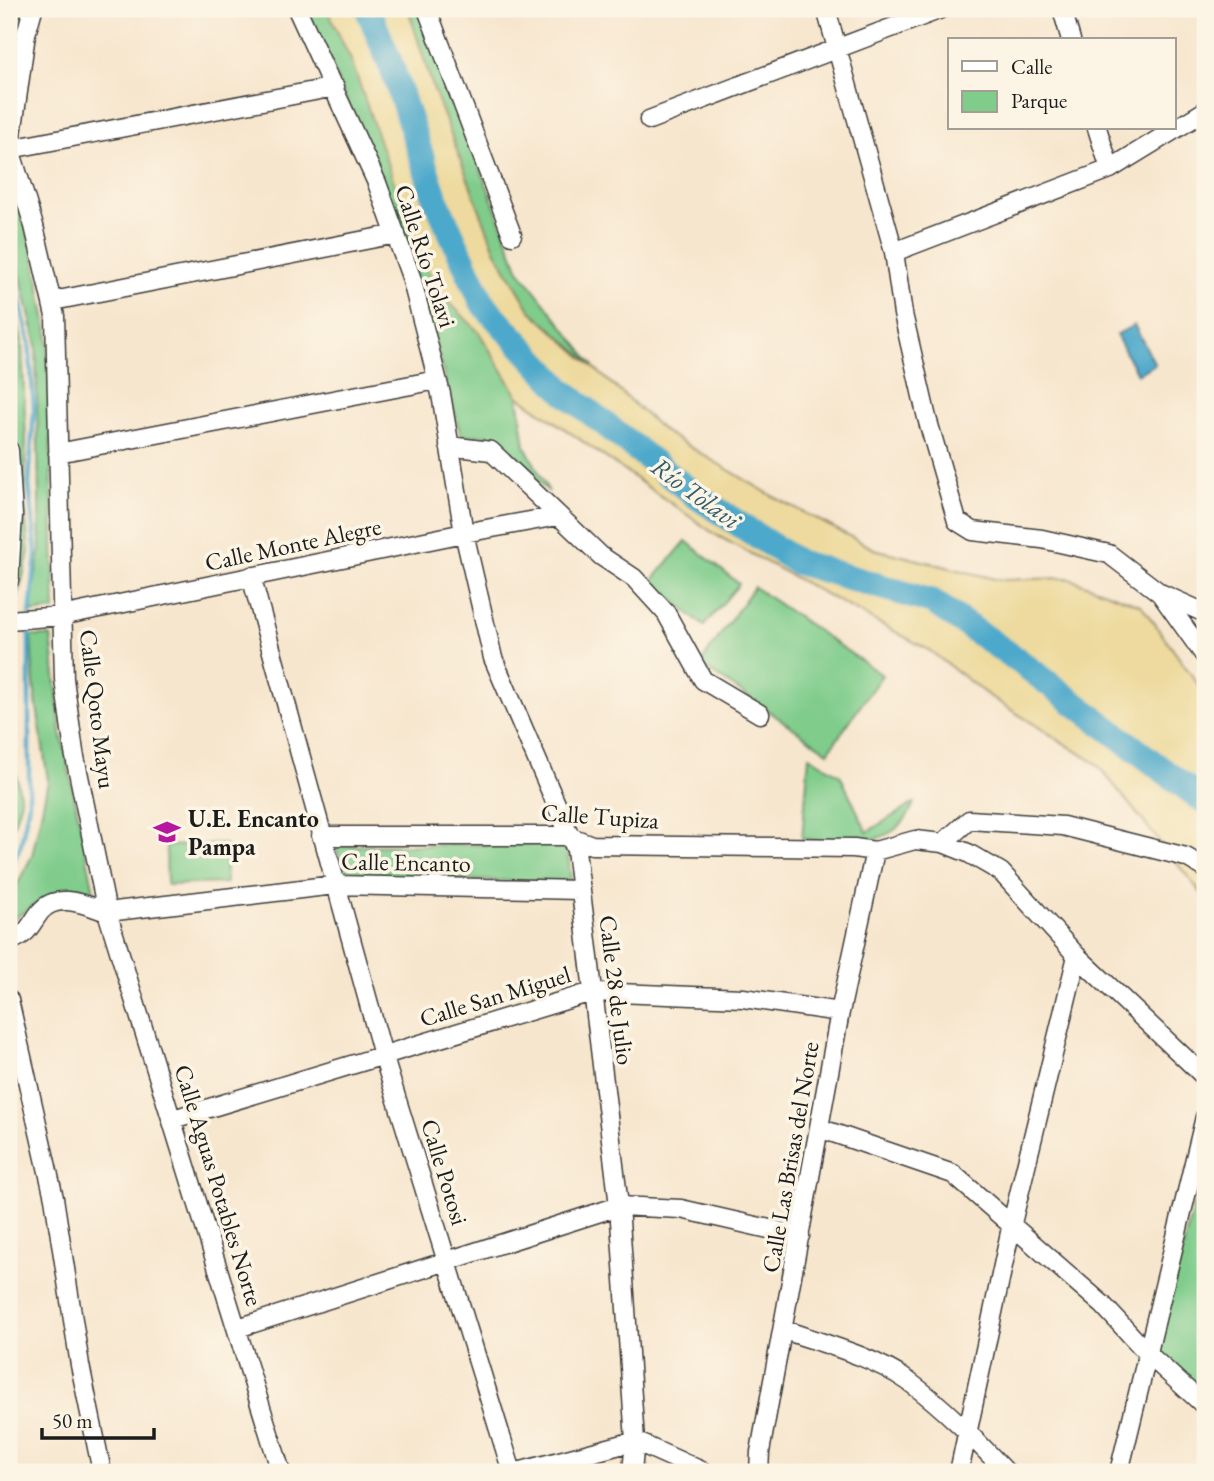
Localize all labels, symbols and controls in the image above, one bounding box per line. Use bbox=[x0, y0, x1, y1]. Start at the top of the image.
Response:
legend bbox=[948, 38, 1176, 130]
text: Calle bbox=[1011, 53, 1053, 80]
text: Parque bbox=[1011, 87, 1067, 114]
street label: Calle Río Tolavi bbox=[388, 181, 464, 331]
water label: Río Tolavi bbox=[645, 449, 748, 538]
street label: Calle Monte Alegre bbox=[202, 510, 384, 578]
street label: Calle Qoto Mayu bbox=[73, 628, 123, 791]
street label: Calle Tupiza bbox=[540, 796, 660, 836]
place label: U.E. Encanto Pampa bbox=[188, 803, 319, 862]
school or university icon: U.E. Encanto Pampa bbox=[152, 817, 182, 847]
street label: Calle Encanto bbox=[341, 845, 471, 879]
street label: Calle 28 de Julio bbox=[592, 913, 642, 1067]
street label: Calle San Miguel bbox=[416, 958, 574, 1034]
street label: Calle Las Brisas del Norte bbox=[754, 1039, 826, 1275]
street label: Calle Aguas Potables Norte bbox=[168, 1061, 270, 1309]
street label: Calle Potosi bbox=[414, 1115, 476, 1229]
scale bar bbox=[42, 1397, 154, 1441]
text: 50 m bbox=[52, 1407, 93, 1434]

